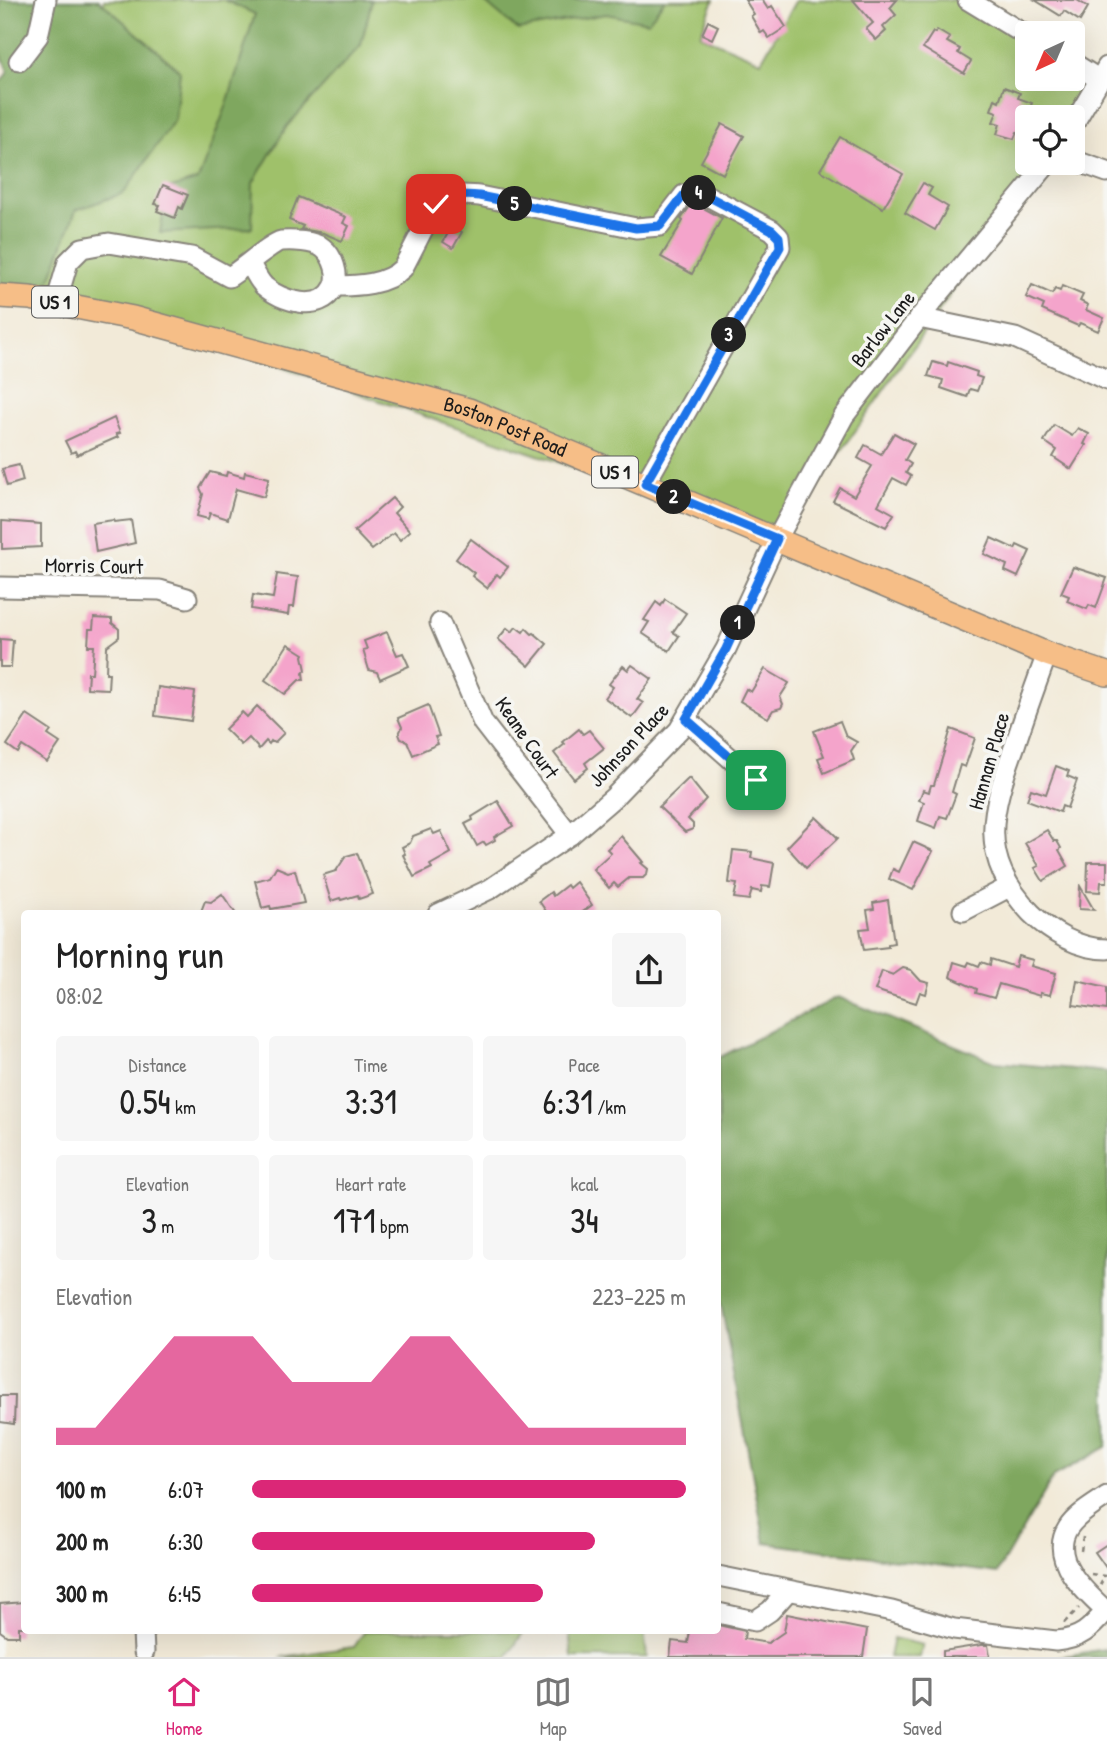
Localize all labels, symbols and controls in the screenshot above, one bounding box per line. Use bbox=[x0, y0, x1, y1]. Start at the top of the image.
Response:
north arrow bbox=[1015, 21, 1085, 91]
map controls bbox=[1015, 21, 1085, 175]
button: locate bbox=[1015, 105, 1085, 175]
pin bbox=[406, 174, 466, 234]
pin: 4 bbox=[682, 176, 716, 210]
text: 4 bbox=[695, 179, 702, 205]
icon: check bbox=[417, 185, 455, 223]
pin: 5 bbox=[498, 186, 532, 222]
text: 5 bbox=[510, 190, 519, 216]
street label: Barlow Lane bbox=[844, 285, 922, 373]
road number: US 1 bbox=[32, 286, 78, 318]
pin: 3 bbox=[712, 318, 746, 352]
text: 3 bbox=[724, 321, 733, 347]
street label: Boston Post Road bbox=[441, 389, 571, 464]
road number: US 1 bbox=[592, 457, 638, 488]
pin: 2 bbox=[656, 480, 692, 514]
text: 2 bbox=[669, 483, 678, 509]
street label: Morris Court bbox=[45, 550, 144, 581]
pin: 1 bbox=[720, 606, 756, 640]
text: 1 bbox=[734, 609, 741, 635]
street label: Keane Court bbox=[489, 691, 567, 785]
street label: Johnson Place bbox=[582, 696, 675, 793]
street label: Hannan Place bbox=[961, 709, 1016, 813]
pin bbox=[726, 750, 786, 810]
icon: arrive bbox=[737, 761, 775, 799]
text: Morning run bbox=[56, 928, 224, 980]
button: share bbox=[612, 933, 686, 1007]
text: 08:02 bbox=[56, 980, 103, 1011]
text: Distance bbox=[129, 1052, 187, 1078]
text: Time bbox=[354, 1052, 388, 1078]
text: Pace bbox=[569, 1052, 600, 1078]
text: 0.54 bbox=[120, 1078, 171, 1125]
text: 3:31 bbox=[345, 1078, 397, 1125]
text: 6:31 bbox=[542, 1078, 593, 1125]
text: km bbox=[171, 1094, 196, 1120]
text: /km bbox=[593, 1094, 626, 1120]
text: Elevation bbox=[126, 1171, 189, 1197]
text: Heart rate bbox=[336, 1171, 406, 1197]
text: kcal bbox=[570, 1171, 598, 1197]
text: 3 bbox=[141, 1197, 157, 1244]
text: 171 bbox=[333, 1197, 376, 1244]
text: 34 bbox=[570, 1197, 599, 1244]
text: m bbox=[157, 1213, 174, 1239]
text: bpm bbox=[376, 1213, 409, 1239]
text: Elevation bbox=[56, 1281, 132, 1312]
text: 223–225 m bbox=[592, 1281, 686, 1312]
text: 100 m bbox=[56, 1474, 106, 1505]
text: 6:07 bbox=[168, 1474, 204, 1505]
text: 200 m bbox=[56, 1526, 108, 1557]
text: 6:30 bbox=[168, 1526, 203, 1557]
text: 300 m bbox=[56, 1578, 108, 1609]
text: 6:45 bbox=[168, 1578, 201, 1609]
tab: Home bbox=[165, 1673, 203, 1741]
tab: Map bbox=[534, 1673, 572, 1741]
tab: Saved bbox=[903, 1673, 942, 1741]

